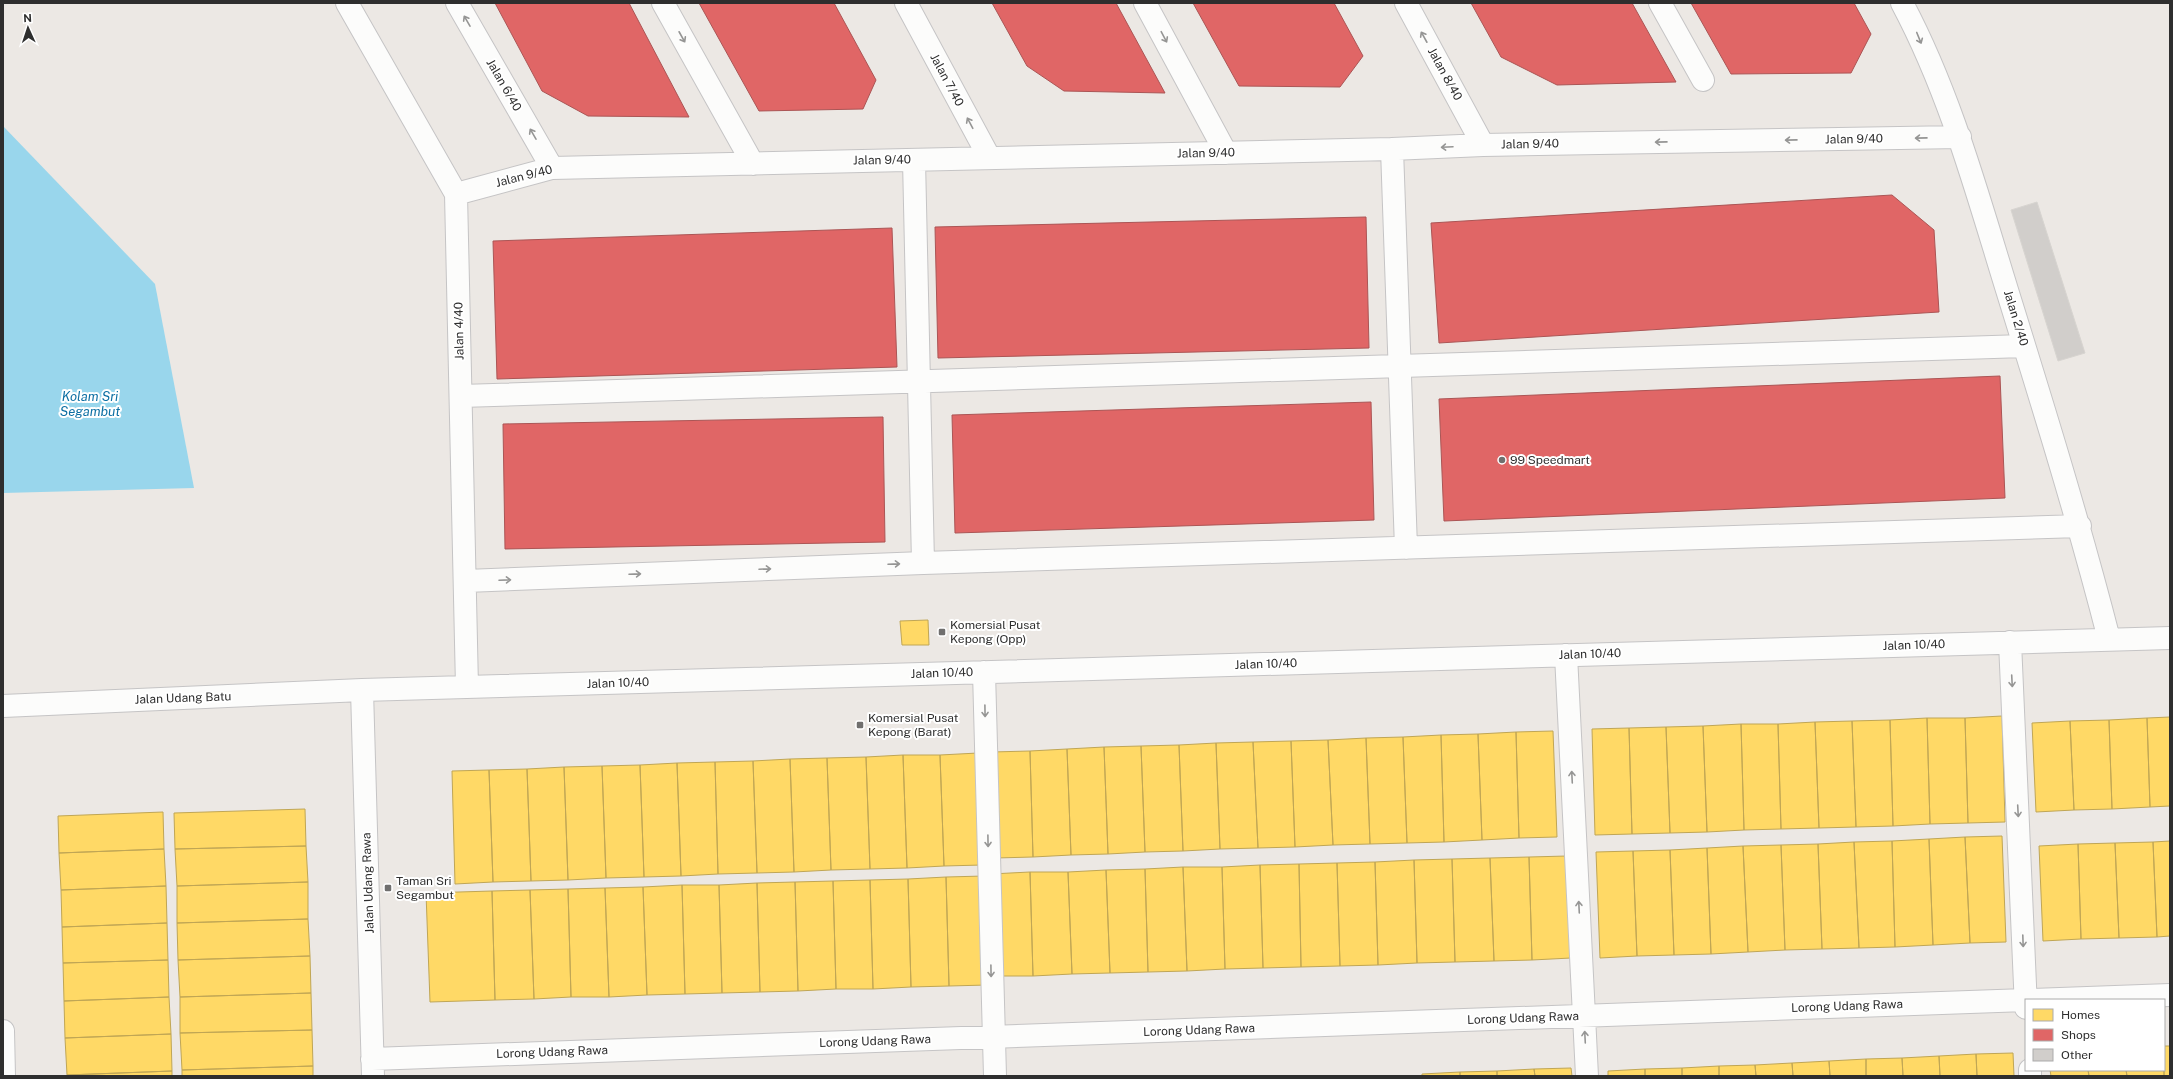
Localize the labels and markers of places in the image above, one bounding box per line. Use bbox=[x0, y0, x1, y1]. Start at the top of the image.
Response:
place label: 99 Speedmart bbox=[1510, 453, 1590, 467]
marker: 99 Speedmart bbox=[1497, 455, 1507, 465]
place label: Komersial Pusat Kepong (Opp) bbox=[950, 618, 1041, 646]
marker: Komersial Pusat Kepong (Opp) bbox=[937, 627, 947, 637]
place label: Komersial Pusat Kepong (Barat) bbox=[868, 711, 959, 739]
marker: Komersial Pusat Kepong (Barat) bbox=[855, 720, 865, 730]
place label: Taman Sri Segambut bbox=[396, 874, 454, 902]
marker: Taman Sri Segambut bbox=[383, 883, 393, 893]

